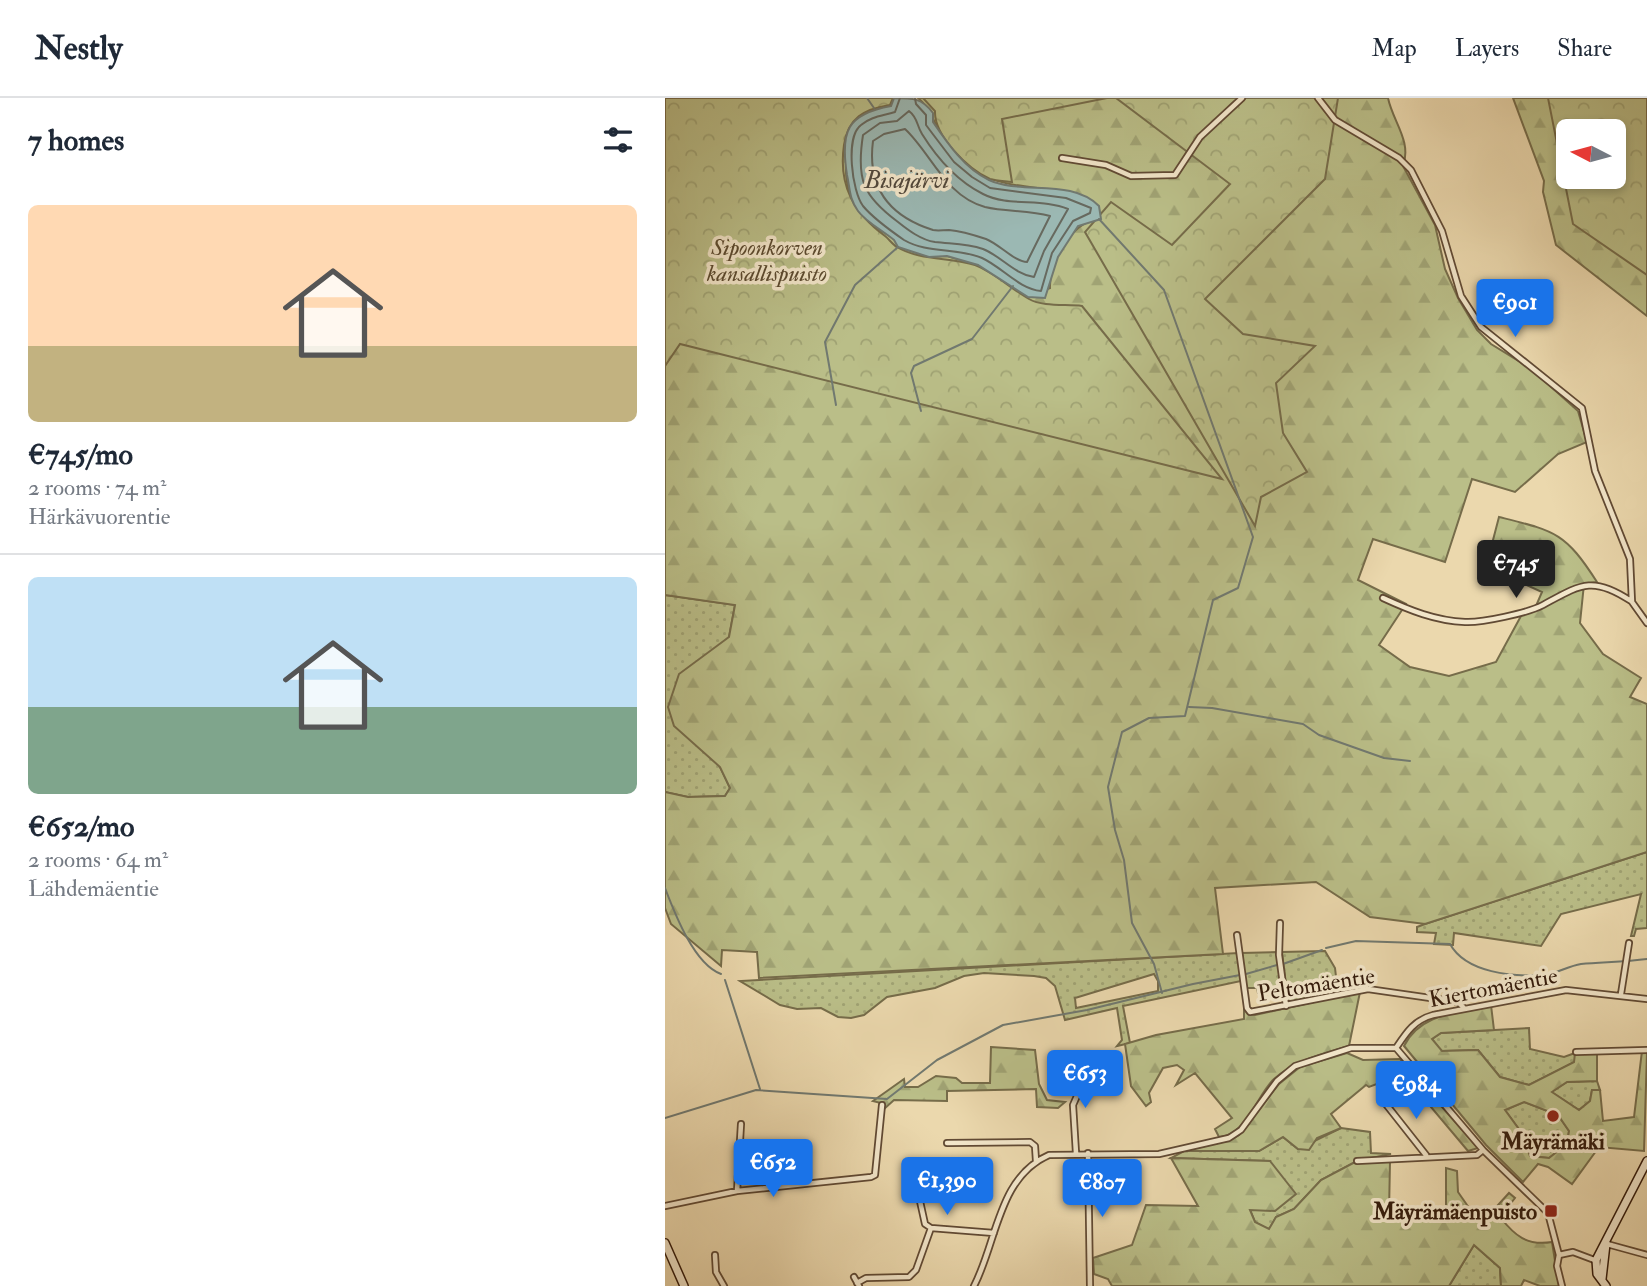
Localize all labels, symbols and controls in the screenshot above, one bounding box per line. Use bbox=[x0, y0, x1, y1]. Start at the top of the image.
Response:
text: Nestly bbox=[35, 28, 123, 69]
text: Map bbox=[1372, 33, 1417, 64]
text: Layers bbox=[1455, 33, 1519, 64]
text: Share bbox=[1557, 33, 1612, 64]
north arrow bbox=[1556, 119, 1626, 189]
map controls bbox=[1556, 119, 1626, 189]
icon: filters bbox=[599, 121, 637, 159]
text: 7 homes bbox=[28, 122, 124, 159]
water label: Bisajärvi bbox=[864, 165, 950, 196]
park label: Sipoonkorven kansallispuisto bbox=[706, 233, 827, 288]
icon: home bbox=[270, 250, 396, 376]
pin: €901 bbox=[1474, 280, 1556, 339]
text: €901 bbox=[1492, 287, 1538, 316]
text: €745/mo bbox=[28, 436, 133, 473]
text: 2 rooms · 74 m² bbox=[28, 473, 167, 502]
text: Härkävuorentie bbox=[28, 502, 170, 531]
pin: €745 bbox=[1475, 540, 1557, 600]
text: €745 bbox=[1493, 548, 1539, 577]
icon: home bbox=[270, 622, 396, 748]
text: €652/mo bbox=[28, 808, 134, 845]
text: 2 rooms · 64 m² bbox=[28, 845, 168, 874]
text: Lähdemäentie bbox=[28, 874, 159, 903]
street label: Peltomäentie bbox=[1255, 961, 1377, 1008]
street label: Kiertomäentie bbox=[1426, 961, 1560, 1014]
pin: €653 bbox=[1044, 1051, 1126, 1110]
text: €653 bbox=[1063, 1058, 1107, 1087]
pin: €984 bbox=[1375, 1062, 1457, 1121]
text: €984 bbox=[1392, 1069, 1440, 1098]
marker: Mäyrämäki bbox=[1545, 1108, 1561, 1124]
place label: Mäyrämäki bbox=[1500, 1127, 1605, 1157]
pin: €652 bbox=[732, 1140, 814, 1199]
text: €652 bbox=[750, 1147, 796, 1176]
pin: €1,390 bbox=[890, 1158, 1004, 1217]
pin: €807 bbox=[1061, 1160, 1143, 1219]
text: €1,390 bbox=[917, 1165, 977, 1194]
text: €807 bbox=[1079, 1167, 1125, 1196]
place label: Mäyrämäenpuisto bbox=[1372, 1197, 1537, 1227]
marker: Mäyrämäenpuisto bbox=[1543, 1203, 1559, 1219]

